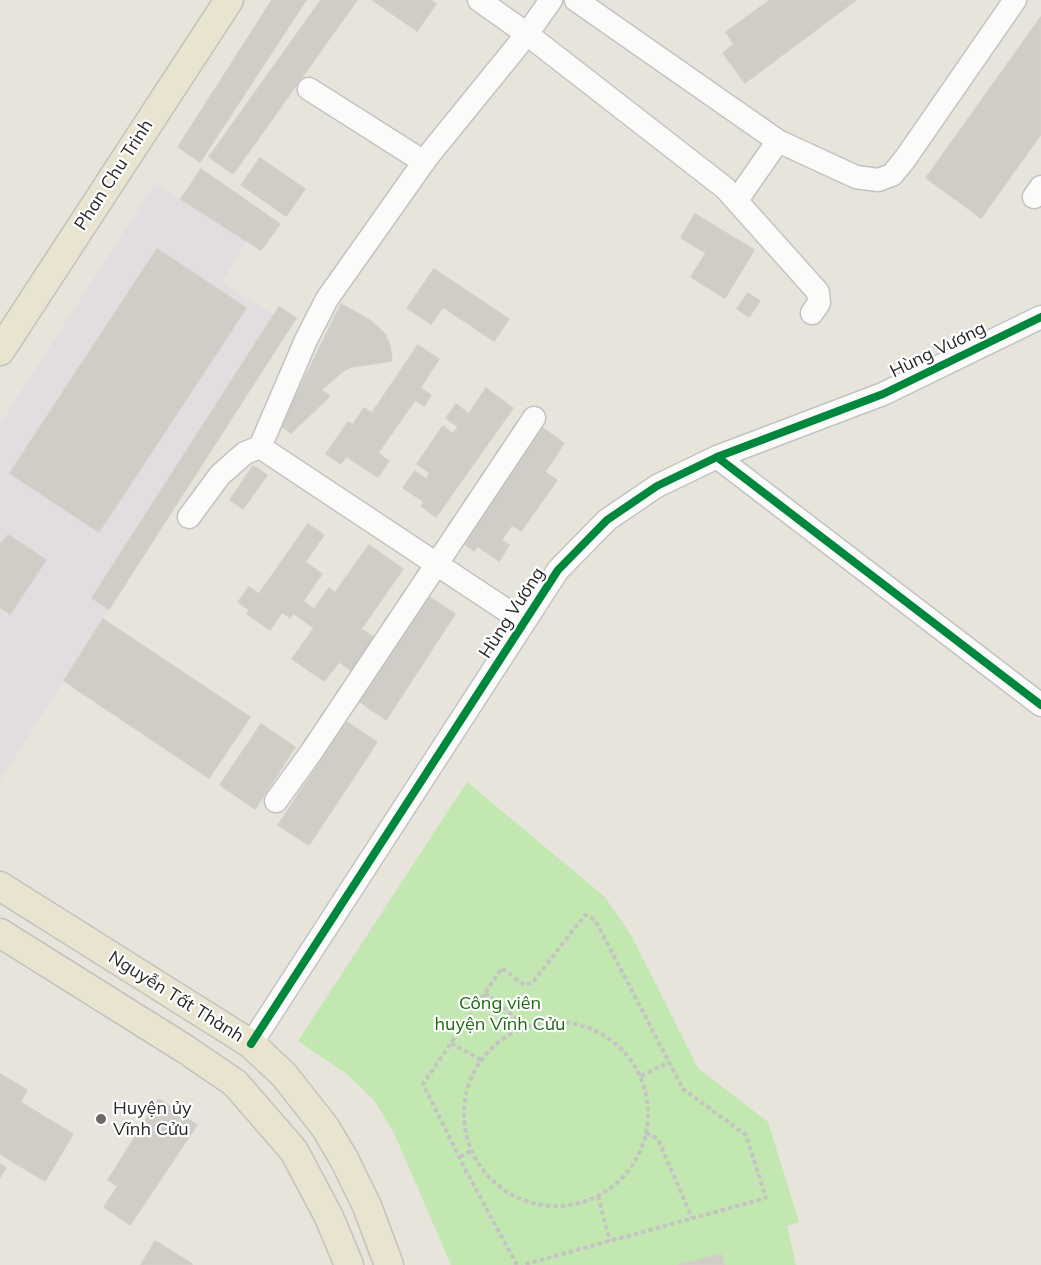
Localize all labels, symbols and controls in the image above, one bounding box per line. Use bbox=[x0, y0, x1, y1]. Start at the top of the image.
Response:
street label: Phan Chu Trinh bbox=[70, 116, 158, 234]
street label: Hùng Vương bbox=[887, 317, 989, 383]
street label: Hùng Vương bbox=[475, 564, 549, 662]
street label: Nguyễn Tất Thành bbox=[104, 947, 248, 1047]
park label: Công viên huyện Vĩnh Cửu bbox=[435, 993, 565, 1036]
place label: Huyện ủy Vĩnh Cửu bbox=[113, 1098, 192, 1140]
marker: Huyện ủy Vĩnh Cửu bbox=[94, 1112, 108, 1126]

